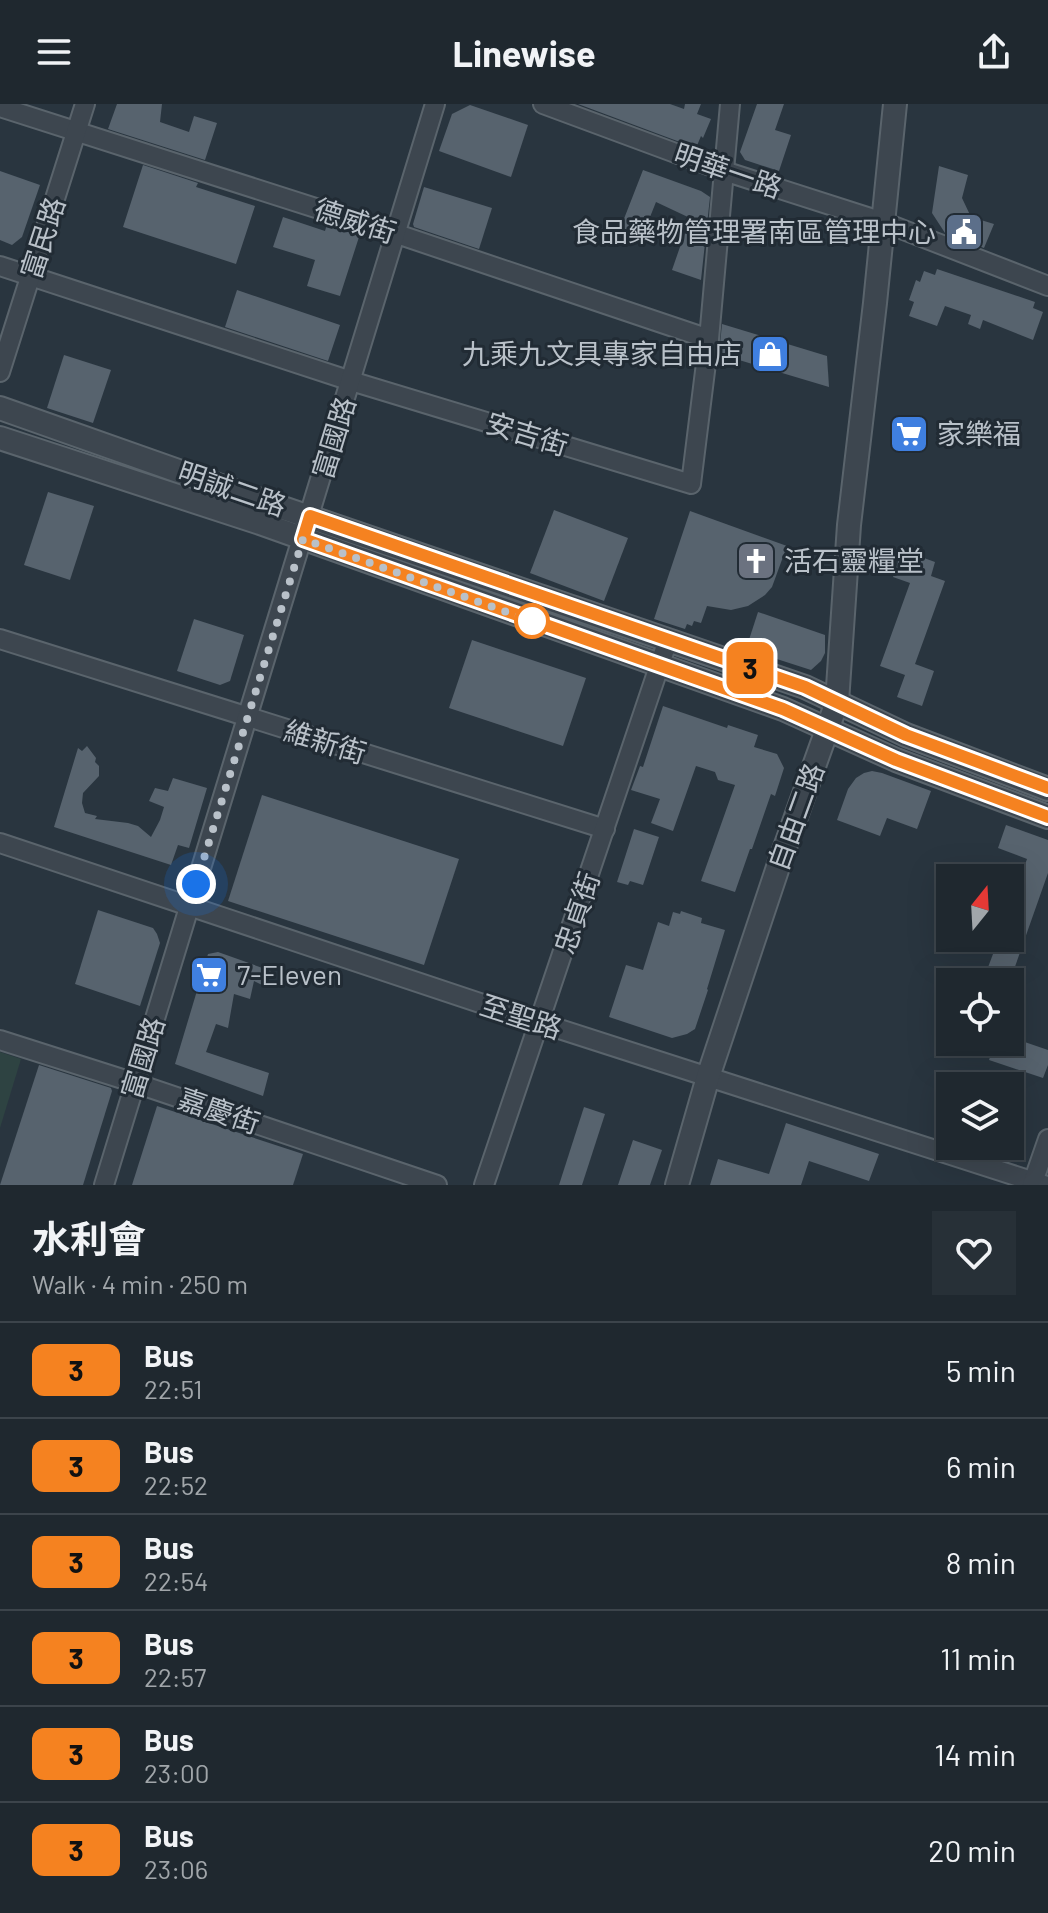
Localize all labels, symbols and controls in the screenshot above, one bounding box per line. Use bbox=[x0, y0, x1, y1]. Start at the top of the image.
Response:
icon: menu bbox=[32, 30, 76, 74]
icon: share bbox=[972, 30, 1016, 74]
text: Linewise bbox=[452, 31, 596, 74]
street label: 明華一路 bbox=[670, 136, 787, 204]
street label: 德威街 bbox=[310, 191, 401, 249]
street label: 富民路 bbox=[13, 192, 71, 283]
public building icon: 食品藥物管理署南區管理中心 bbox=[943, 211, 985, 253]
place label: 食品藥物管理署南區管理中心 bbox=[572, 214, 936, 248]
shop icon: 九乘九文具專家自由店 bbox=[749, 333, 791, 375]
place label: 九乘九文具專家自由店 bbox=[462, 336, 742, 370]
street label: 富國路 bbox=[305, 393, 362, 483]
street label: 安吉街 bbox=[482, 405, 572, 462]
supermarket icon: 家樂福 bbox=[888, 413, 930, 455]
place label: 家樂福 bbox=[937, 416, 1021, 450]
street label: 明誠二路 bbox=[174, 454, 291, 522]
church icon: 活石靈糧堂 bbox=[735, 540, 777, 582]
place label: 活石靈糧堂 bbox=[784, 543, 924, 577]
unlabelled marker bbox=[515, 604, 549, 638]
line badge: 3 bbox=[724, 642, 776, 694]
text: 3 bbox=[742, 651, 758, 685]
street label: 維新街 bbox=[280, 713, 370, 770]
street label: 自由二路 bbox=[760, 758, 830, 875]
your location bbox=[176, 864, 216, 904]
north arrow bbox=[936, 864, 1024, 952]
map controls bbox=[936, 864, 1024, 1160]
street label: 忠貞街 bbox=[546, 867, 606, 958]
supermarket icon: 7-Eleven bbox=[188, 954, 230, 996]
place label: 7-Eleven bbox=[237, 957, 342, 991]
button: locate bbox=[936, 968, 1024, 1056]
street label: 至聖路 bbox=[476, 987, 567, 1045]
street label: 富國路 bbox=[114, 1013, 171, 1103]
button: layers bbox=[936, 1072, 1024, 1160]
street label: 嘉慶街 bbox=[174, 1080, 265, 1140]
button: heart bbox=[932, 1211, 1016, 1295]
text: 水利會 bbox=[32, 1215, 146, 1261]
text: Walk · 4 min · 250 m bbox=[32, 1268, 248, 1299]
text: Bus bbox=[144, 1337, 194, 1373]
text: 5 min bbox=[946, 1352, 1016, 1388]
text: 3 bbox=[68, 1353, 84, 1387]
text: 22:51 bbox=[144, 1373, 202, 1404]
text: Bus bbox=[144, 1433, 194, 1469]
text: 6 min bbox=[946, 1448, 1016, 1484]
text: 3 bbox=[68, 1449, 84, 1483]
text: 22:52 bbox=[144, 1469, 208, 1500]
text: Bus bbox=[144, 1529, 194, 1565]
text: 8 min bbox=[946, 1544, 1016, 1580]
text: 3 bbox=[68, 1545, 84, 1579]
text: 22:54 bbox=[144, 1565, 208, 1596]
text: Bus bbox=[144, 1625, 194, 1661]
text: 11 min bbox=[940, 1640, 1016, 1676]
text: 3 bbox=[68, 1641, 84, 1675]
text: 22:57 bbox=[144, 1661, 206, 1692]
text: Bus bbox=[144, 1721, 194, 1757]
text: 14 min bbox=[934, 1736, 1016, 1772]
text: 3 bbox=[68, 1737, 84, 1771]
text: 23:00 bbox=[144, 1757, 209, 1788]
text: Bus bbox=[144, 1817, 194, 1853]
text: 20 min bbox=[928, 1832, 1016, 1868]
text: 3 bbox=[68, 1833, 84, 1867]
text: 23:06 bbox=[144, 1853, 208, 1884]

